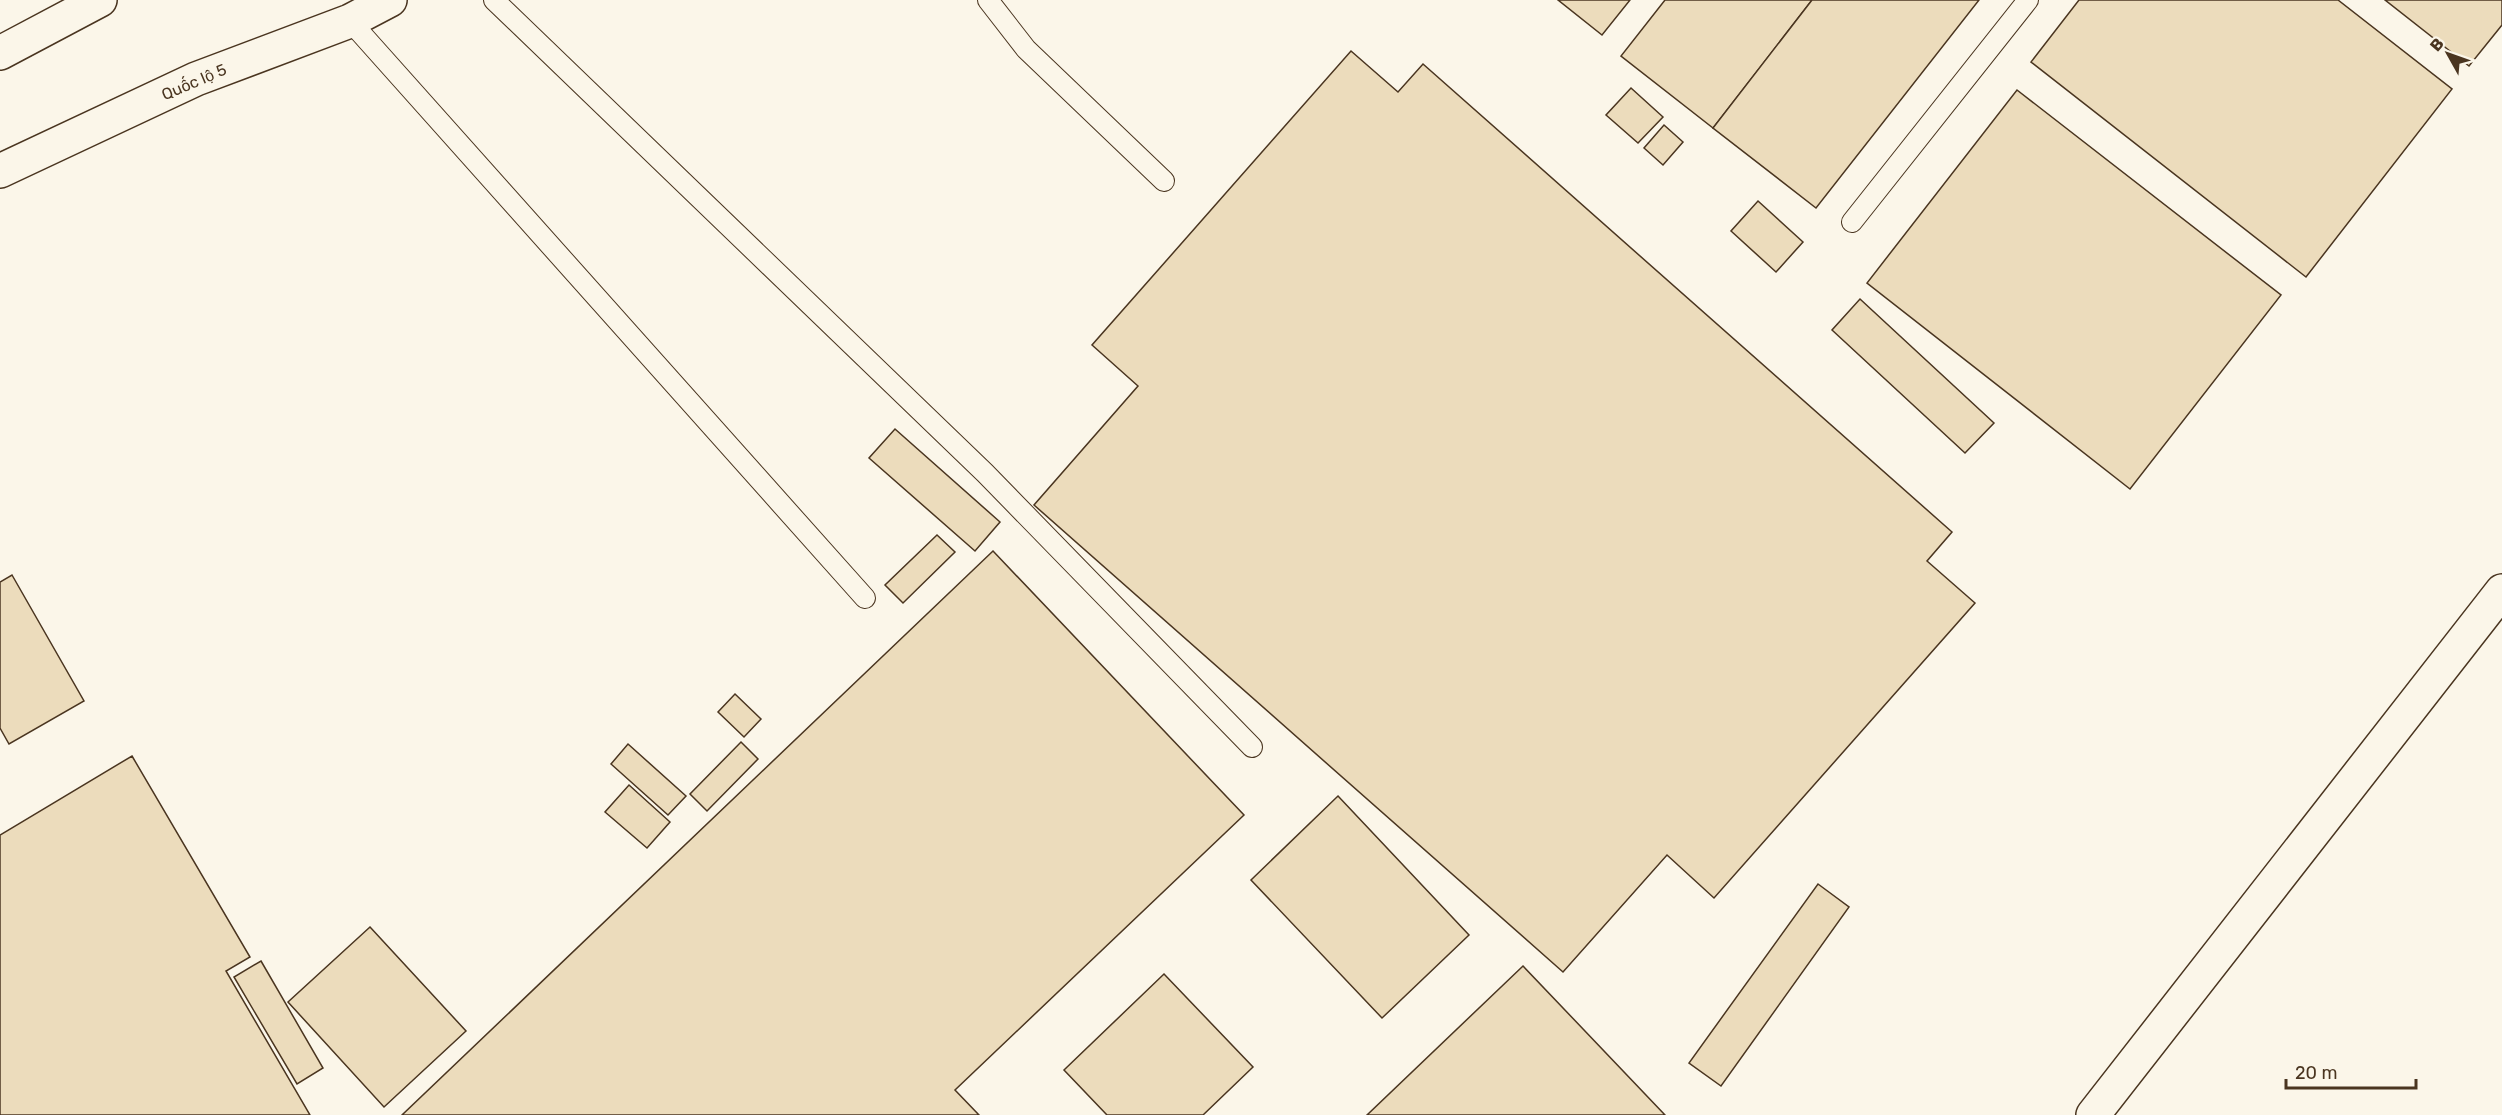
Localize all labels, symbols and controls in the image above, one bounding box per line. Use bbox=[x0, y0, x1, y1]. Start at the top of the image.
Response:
north arrow bbox=[2418, 24, 2478, 84]
text: B bbox=[2426, 34, 2448, 55]
street label: Quốc lộ 5 bbox=[158, 59, 229, 104]
scale bar bbox=[2286, 1052, 2416, 1090]
text: 20 m bbox=[2295, 1062, 2337, 1084]

